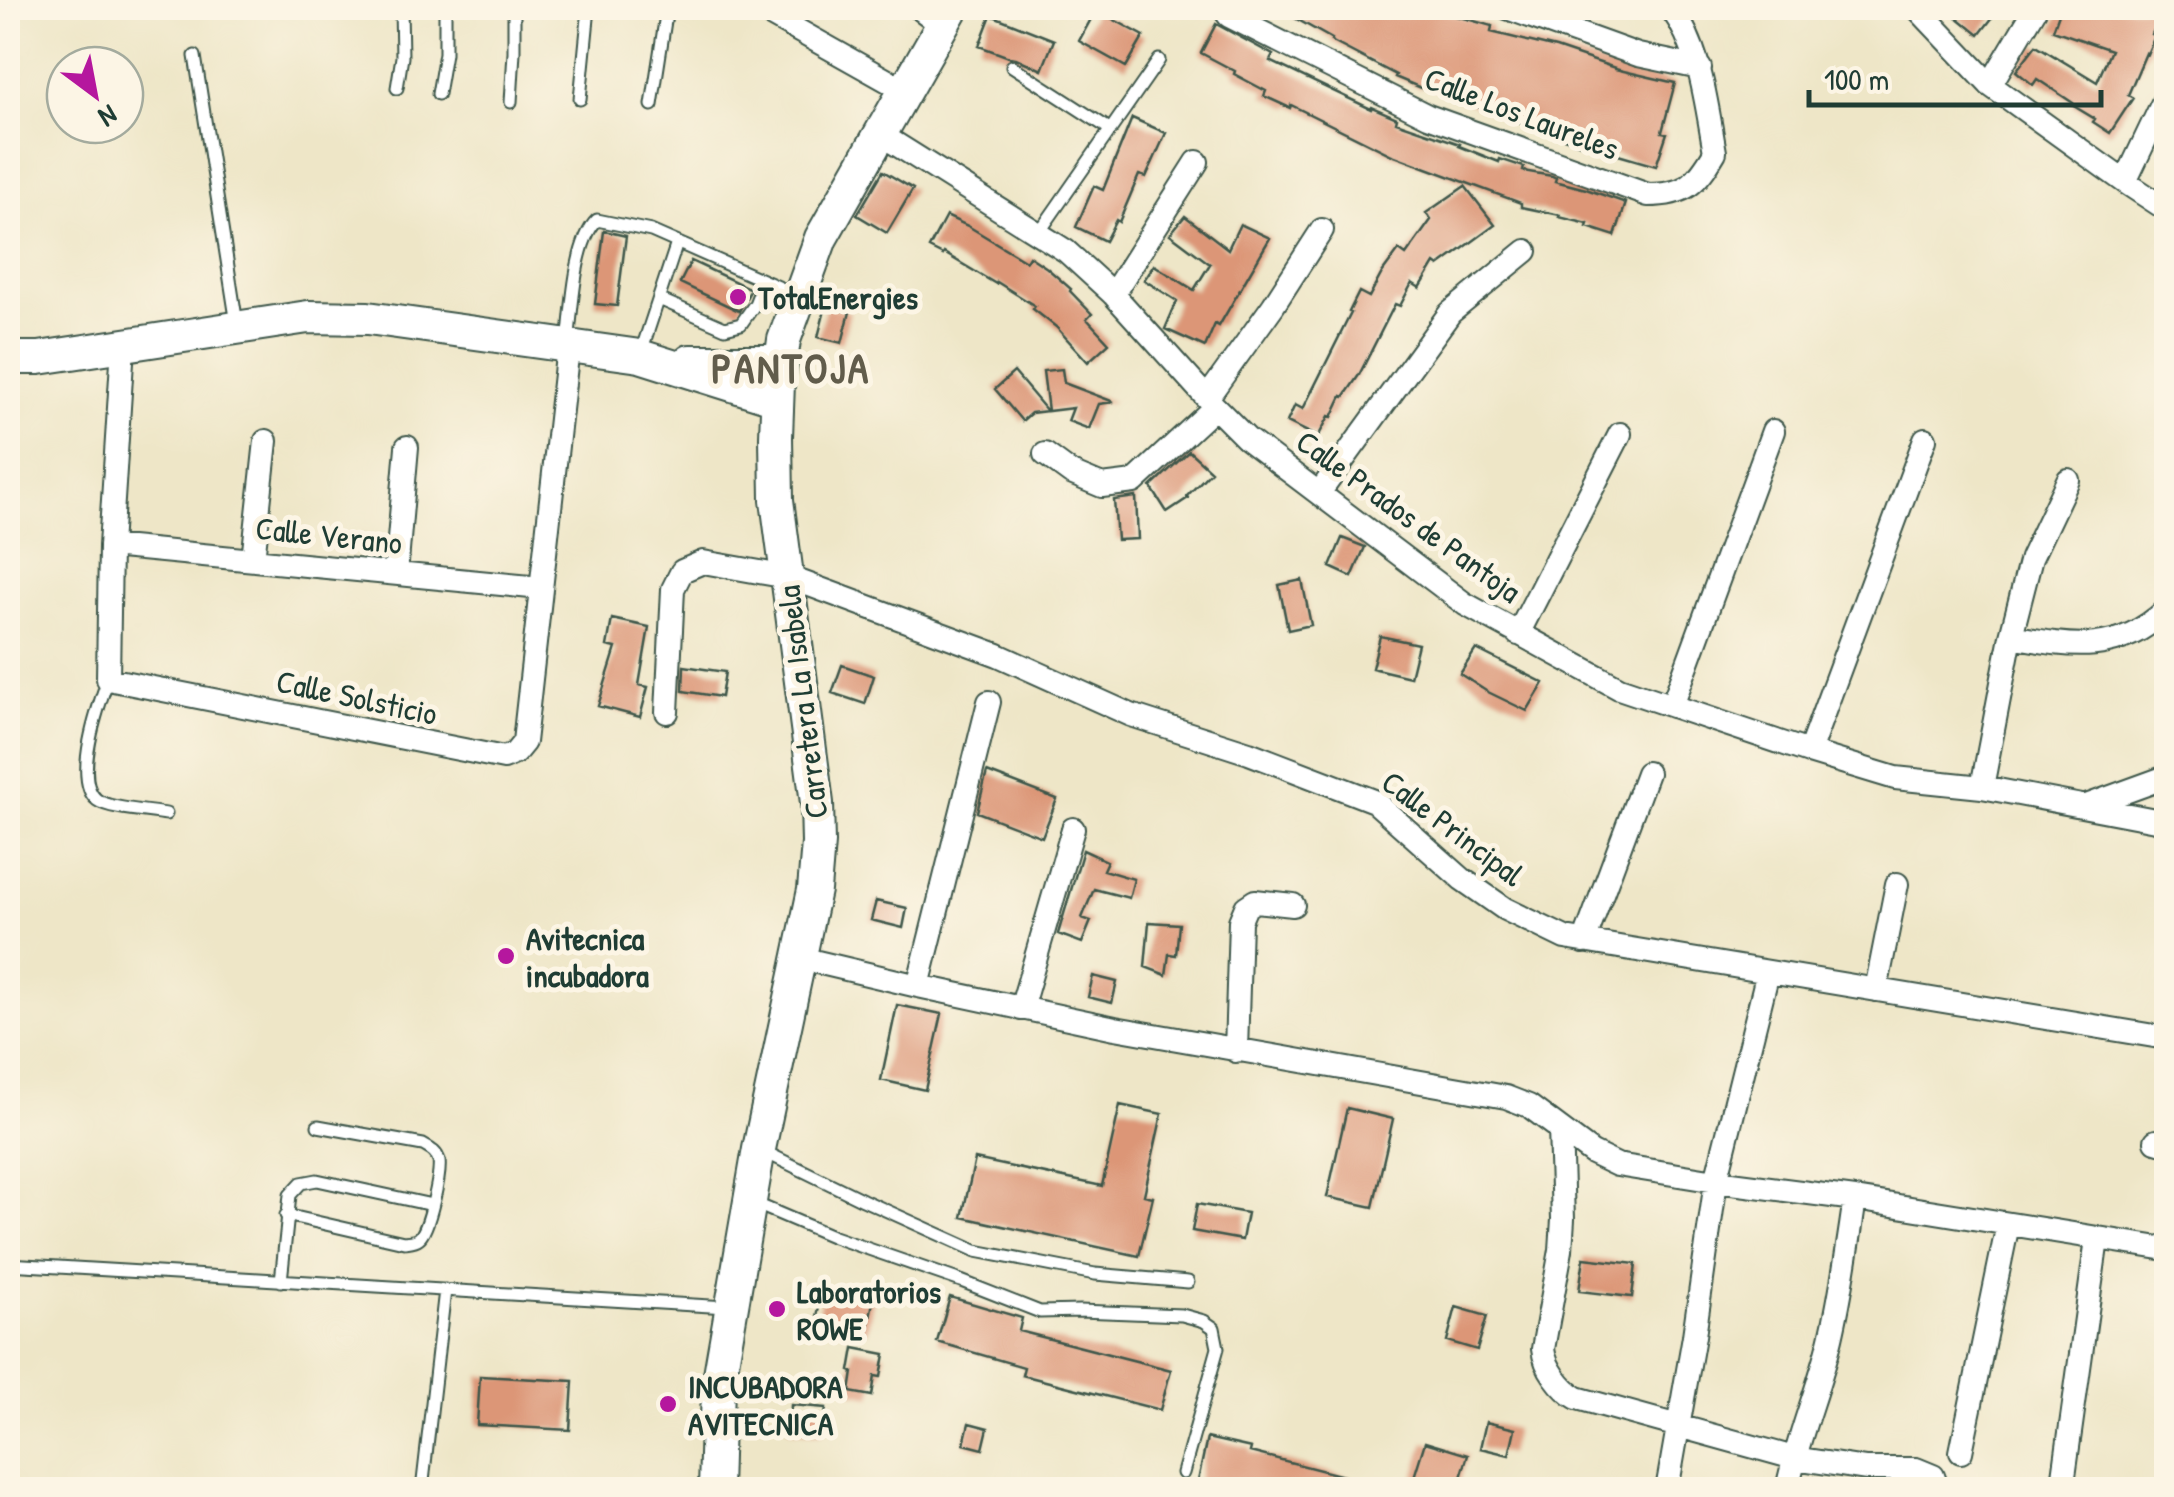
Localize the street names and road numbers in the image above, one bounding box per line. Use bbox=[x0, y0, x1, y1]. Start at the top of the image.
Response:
street label: Calle Los Laureles bbox=[1419, 56, 1625, 170]
street label: Calle Prados de Pantoja bbox=[1288, 420, 1530, 612]
street label: Calle Verano bbox=[254, 506, 404, 564]
street label: Carretera La Isabela bbox=[766, 583, 838, 821]
street label: Calle Solsticio bbox=[273, 659, 441, 735]
street label: Calle Principal bbox=[1373, 760, 1533, 896]

